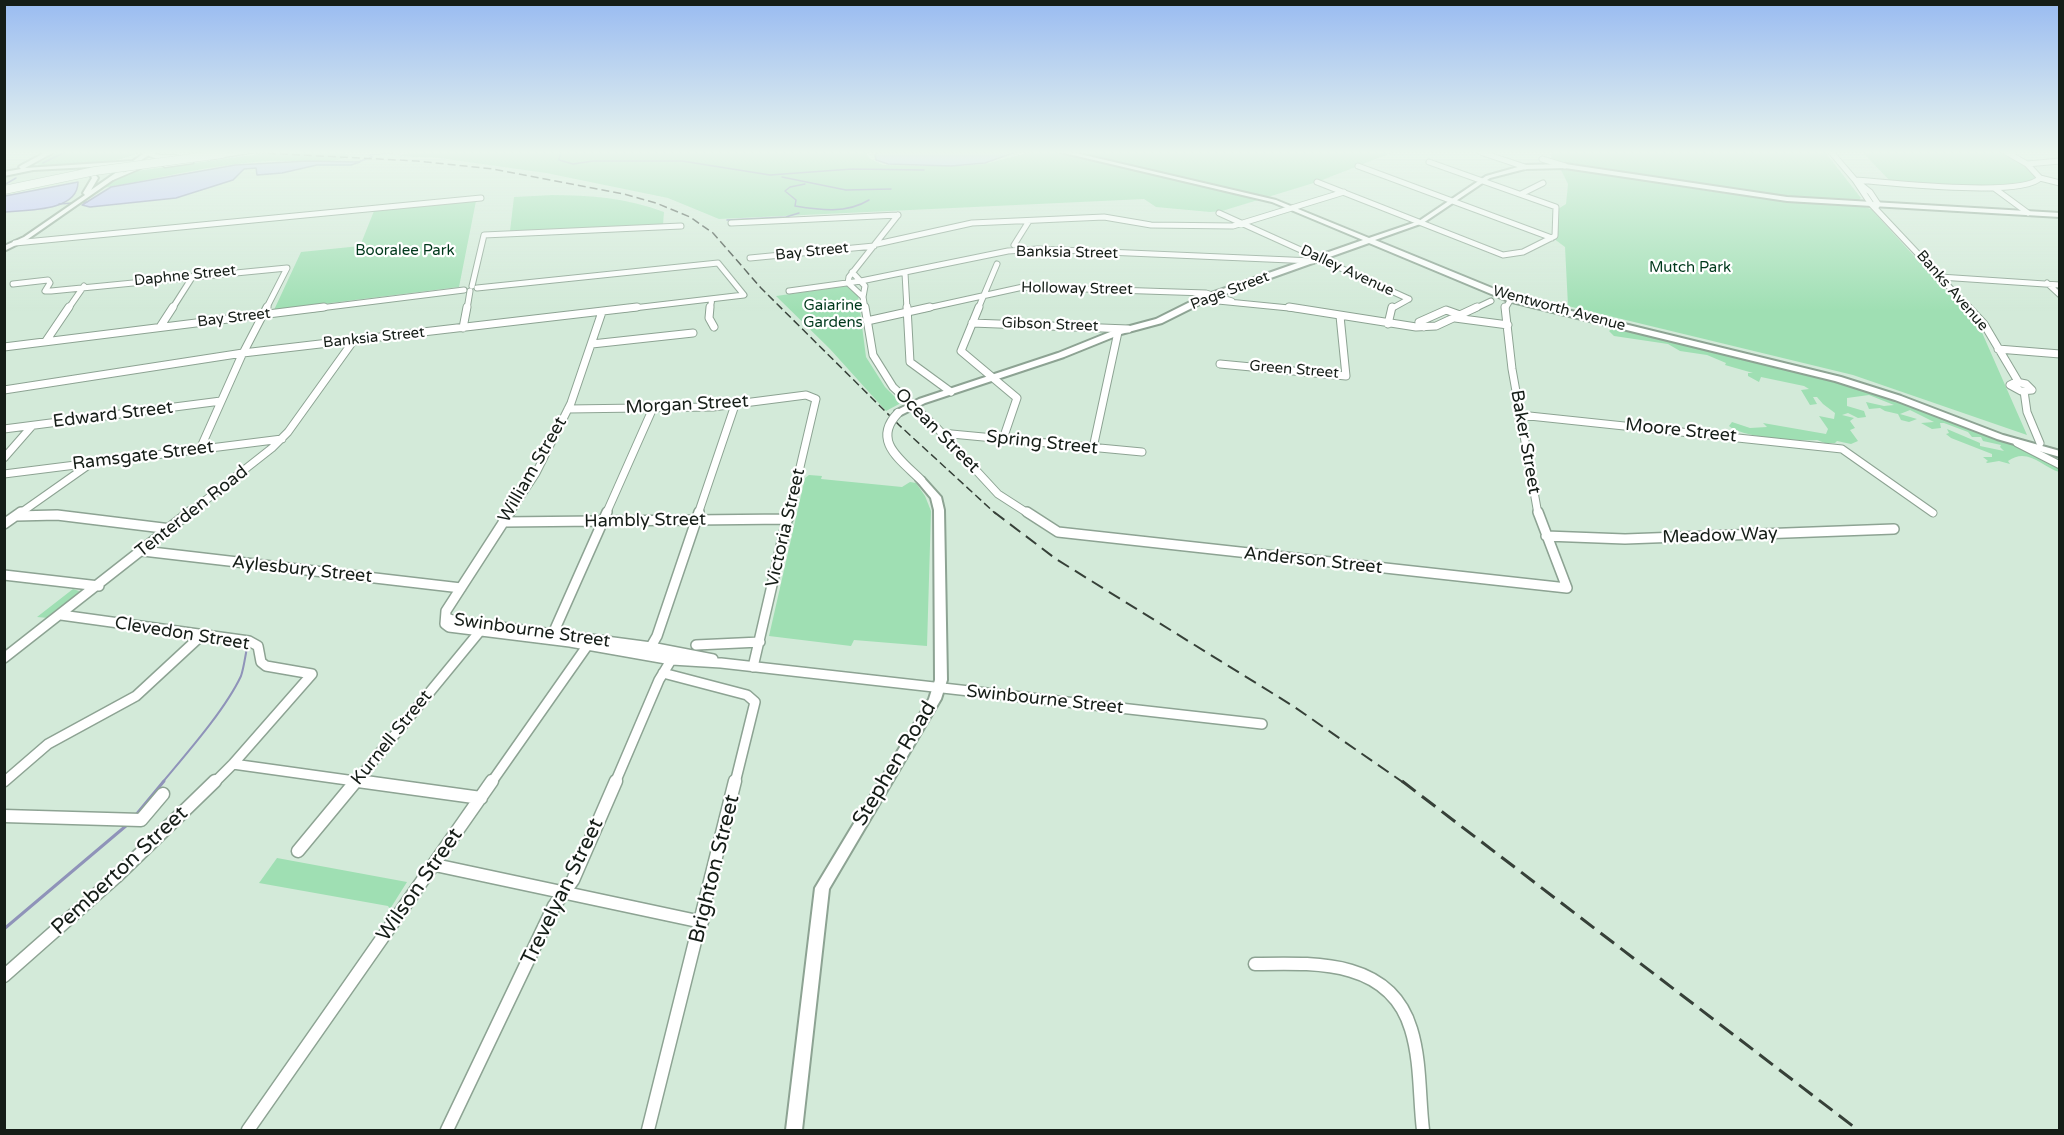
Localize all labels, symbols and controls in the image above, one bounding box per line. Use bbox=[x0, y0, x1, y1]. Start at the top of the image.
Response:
street label: Bay Street bbox=[775, 239, 849, 265]
street label: Dalley Avenue bbox=[1297, 241, 1397, 301]
park label: Booralee Park bbox=[355, 242, 455, 260]
street label: Banksia Street bbox=[1016, 243, 1118, 263]
street label: Banks Avenue bbox=[1912, 247, 1992, 335]
park label: Mutch Park bbox=[1649, 259, 1731, 277]
street label: Daphne Street bbox=[133, 262, 237, 290]
street label: Page Street bbox=[1188, 268, 1272, 314]
street label: Holloway Street bbox=[1021, 279, 1133, 299]
street label: Wentworth Avenue bbox=[1491, 283, 1627, 335]
park label: Gaiarine Gardens bbox=[803, 297, 863, 332]
street label: Bay Street bbox=[196, 305, 272, 331]
street label: Gibson Street bbox=[1001, 314, 1099, 336]
street label: Banksia Street bbox=[322, 324, 426, 352]
street label: Green Street bbox=[1249, 357, 1339, 383]
street label: Ocean Street bbox=[890, 384, 984, 478]
street label: Baker Street bbox=[1505, 388, 1545, 496]
street label: Morgan Street bbox=[625, 391, 749, 419]
street label: Edward Street bbox=[52, 397, 174, 433]
street label: William Street bbox=[494, 413, 572, 527]
street label: Moore Street bbox=[1624, 414, 1738, 448]
street label: Spring Street bbox=[985, 426, 1099, 460]
street label: Ramsgate Street bbox=[71, 437, 215, 475]
street label: Tenterden Road bbox=[131, 461, 253, 563]
street label: Victoria Street bbox=[762, 466, 810, 590]
street label: Hambly Street bbox=[584, 509, 706, 533]
street label: Meadow Way bbox=[1662, 523, 1778, 549]
street label: Anderson Street bbox=[1243, 543, 1383, 579]
street label: Aylesbury Street bbox=[231, 552, 373, 588]
street label: Swinbourne Street bbox=[452, 609, 612, 653]
street label: Clevedon Street bbox=[113, 613, 251, 655]
street label: Swinbourne Street bbox=[965, 681, 1125, 719]
street label: Kurnell Street bbox=[347, 686, 437, 790]
street label: Stephen Road bbox=[848, 697, 942, 831]
street label: Brighton Street bbox=[684, 792, 746, 946]
street label: Pemberton Street bbox=[47, 801, 193, 941]
street label: Trevelyan Street bbox=[517, 814, 609, 970]
street label: Wilson Street bbox=[372, 823, 468, 947]

